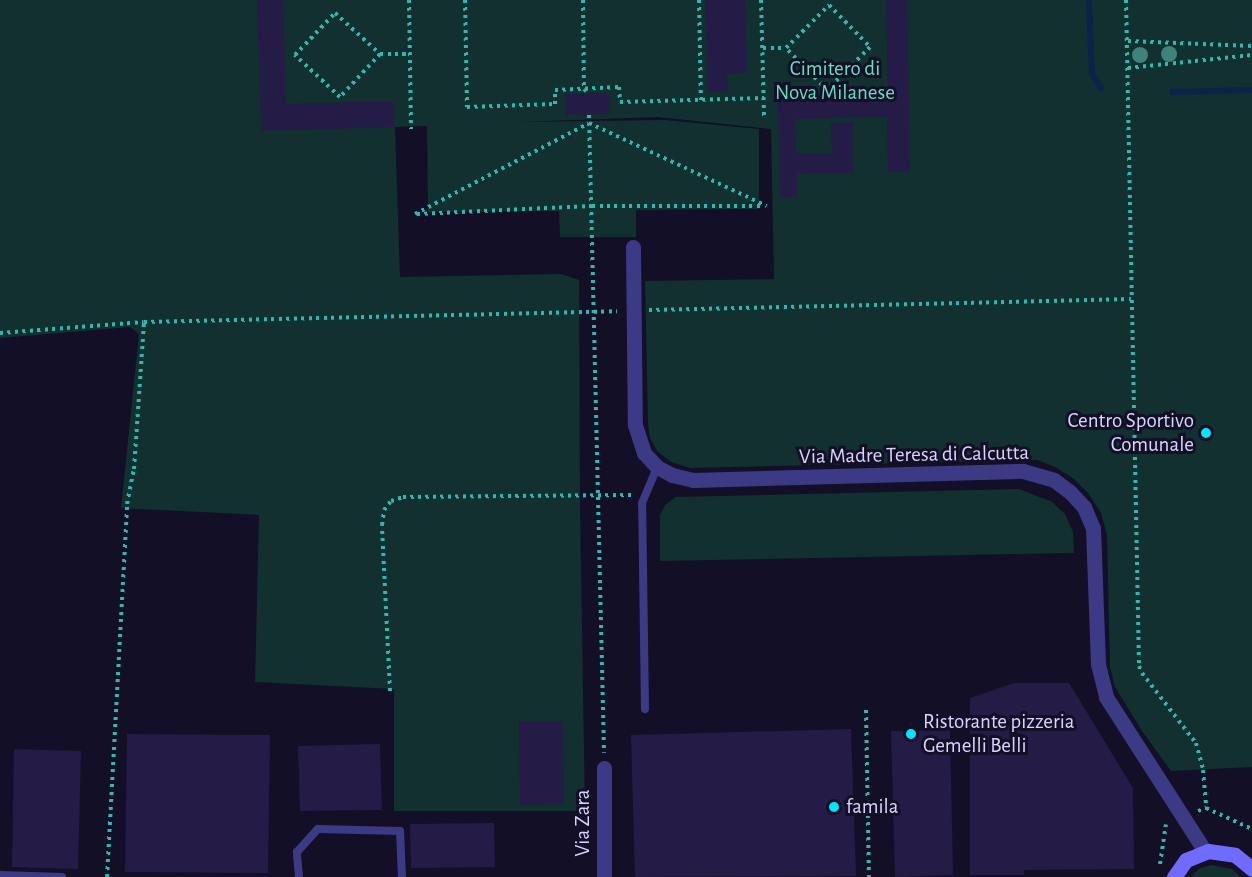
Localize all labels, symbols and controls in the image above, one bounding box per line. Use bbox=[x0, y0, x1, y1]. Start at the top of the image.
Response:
park label: Cimitero di Nova Milanese bbox=[775, 56, 895, 106]
place label: Centro Sportivo Comunale bbox=[1068, 408, 1194, 458]
marker: Centro Sportivo Comunale bbox=[1199, 426, 1213, 440]
street label: Via Madre Teresa di Calcutta bbox=[799, 440, 1029, 470]
place label: Ristorante pizzeria Gemelli Belli bbox=[923, 709, 1074, 759]
marker: Ristorante pizzeria Gemelli Belli bbox=[904, 727, 918, 741]
street label: Via Zara bbox=[570, 790, 596, 856]
place label: famila bbox=[846, 794, 898, 820]
marker: famila bbox=[827, 800, 841, 814]

